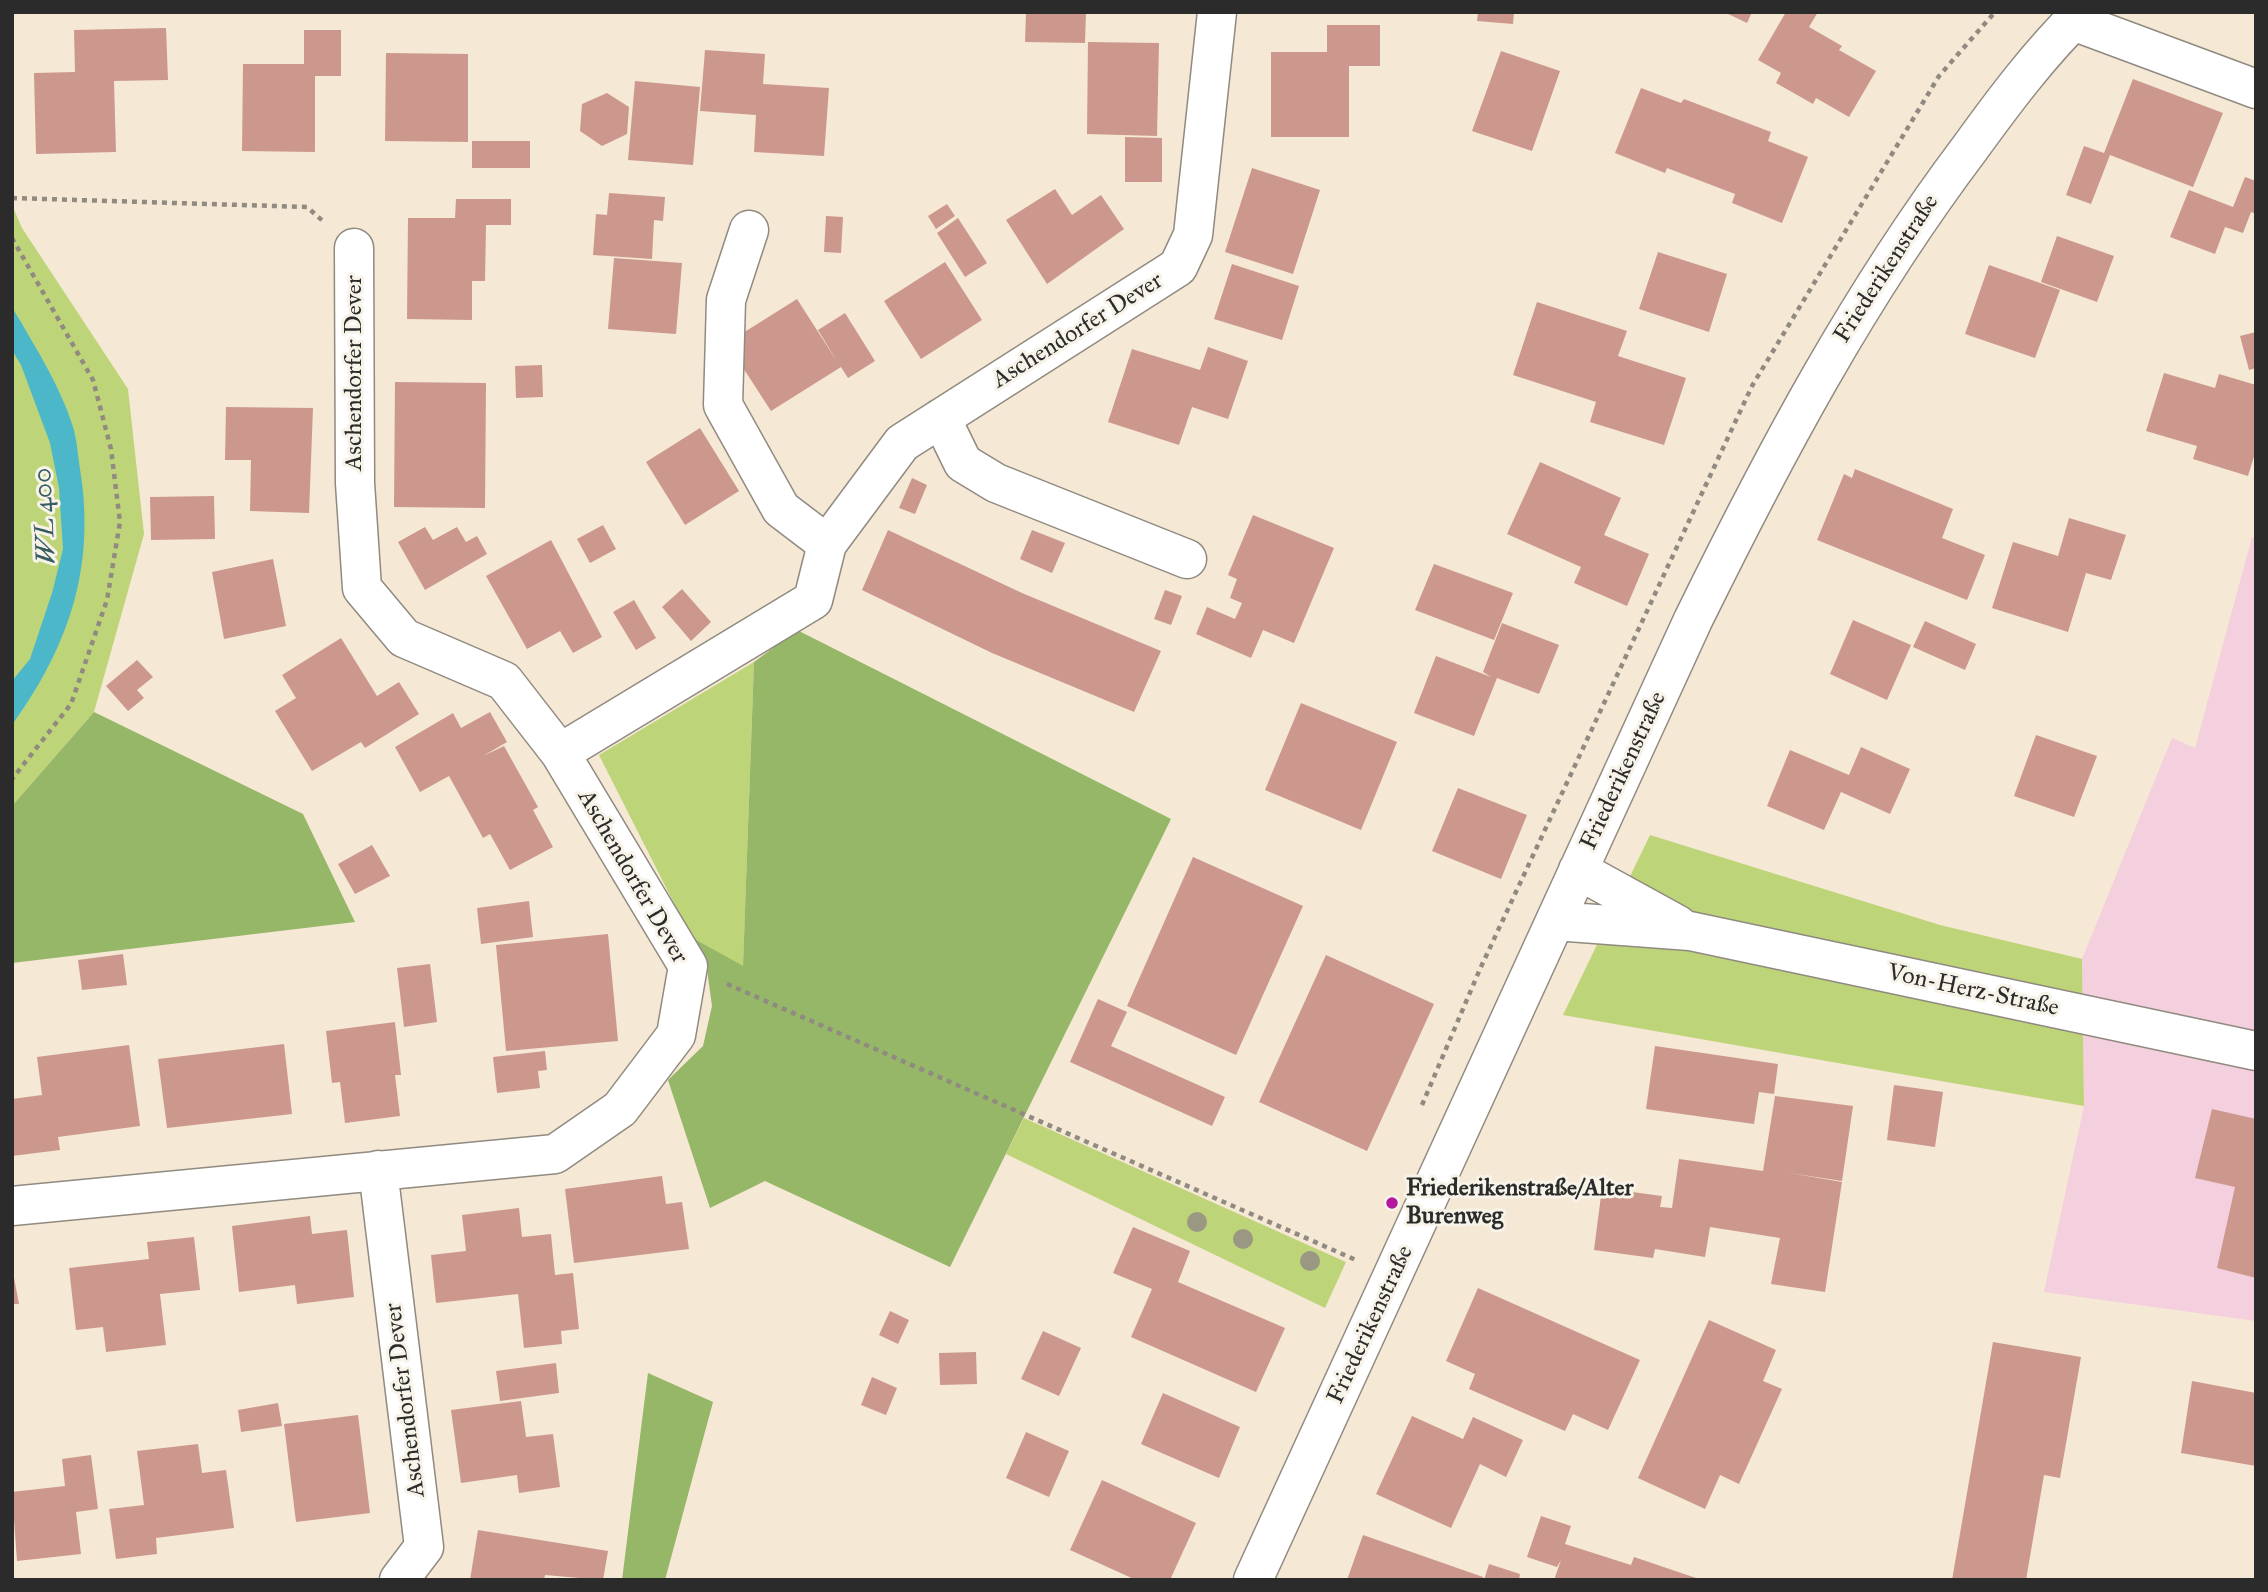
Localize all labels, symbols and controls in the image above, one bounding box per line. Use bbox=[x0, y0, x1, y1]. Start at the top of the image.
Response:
street label: Friederikenstraße bbox=[1828, 189, 1946, 349]
street label: Aschendorfer Dever bbox=[987, 267, 1169, 395]
street label: Aschendorfer Dever bbox=[341, 275, 369, 471]
water label: WL 400 bbox=[28, 467, 64, 565]
street label: Friederikenstraße bbox=[1575, 687, 1673, 855]
street label: Aschendorfer Dever bbox=[571, 785, 693, 969]
street label: Von-Herz-Straße bbox=[1885, 959, 2061, 1023]
place label: Friederikenstraße/Alter Burenweg bbox=[1406, 1175, 1633, 1231]
marker: Friederikenstraße/Alter Burenweg bbox=[1384, 1195, 1400, 1211]
street label: Friederikenstraße bbox=[1322, 1241, 1420, 1409]
street label: Aschendorfer Dever bbox=[380, 1301, 432, 1499]

